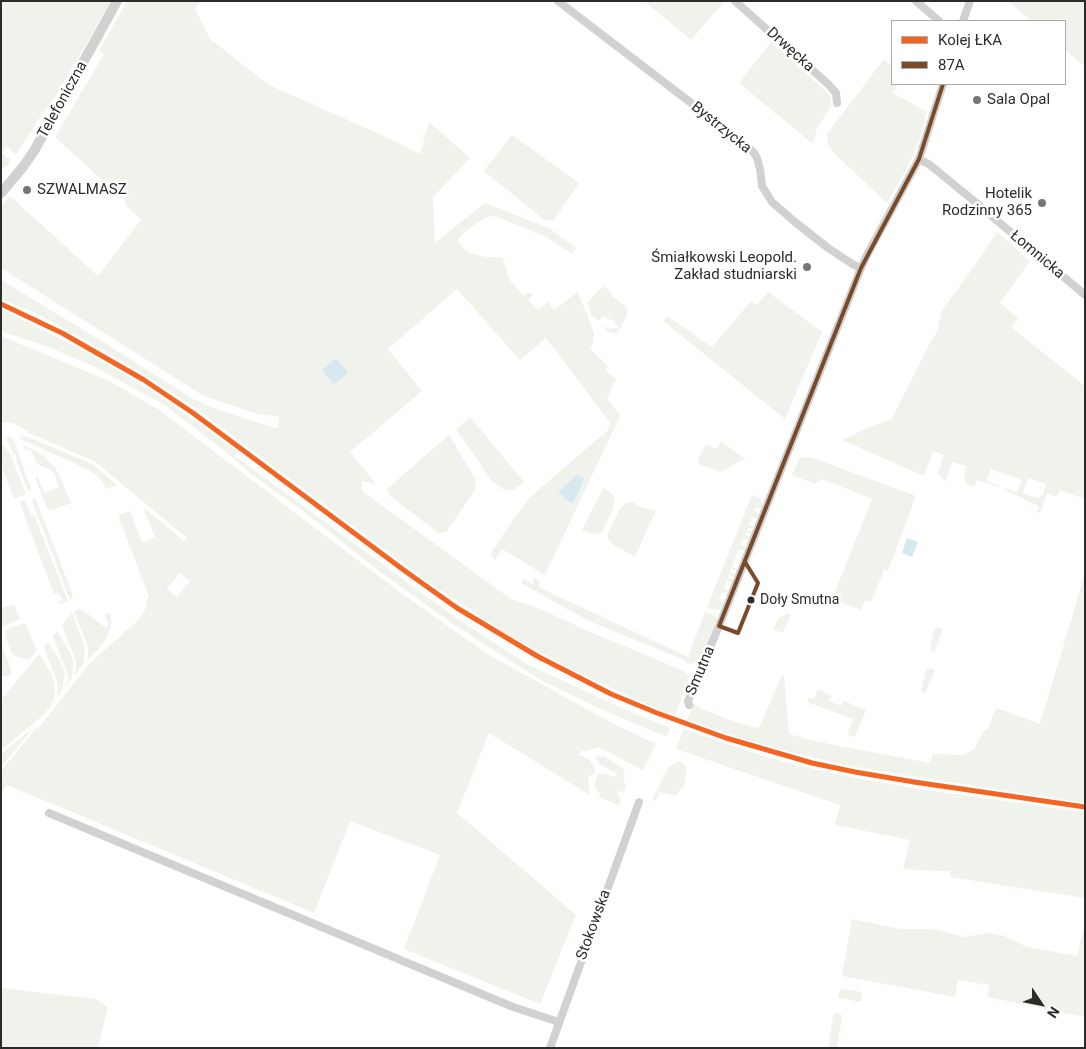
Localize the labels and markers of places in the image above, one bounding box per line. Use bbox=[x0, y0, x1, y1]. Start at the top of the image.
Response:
place label: Sala Opal bbox=[987, 91, 1050, 109]
marker: Sala Opal bbox=[971, 94, 983, 106]
place label: SZWALMASZ bbox=[37, 181, 127, 199]
marker: SZWALMASZ bbox=[21, 184, 33, 196]
place label: Hotelik Rodzinny 365 bbox=[942, 185, 1032, 220]
marker: Hotelik Rodzinny 365 bbox=[1036, 197, 1048, 209]
place label: Śmiałkowski Leopold. Zakład studniarski bbox=[651, 249, 797, 284]
marker: Śmiałkowski Leopold. Zakład studniarski bbox=[801, 261, 813, 273]
place label: Doły Smutna bbox=[760, 592, 839, 608]
marker: Doły Smutna bbox=[746, 595, 756, 605]

